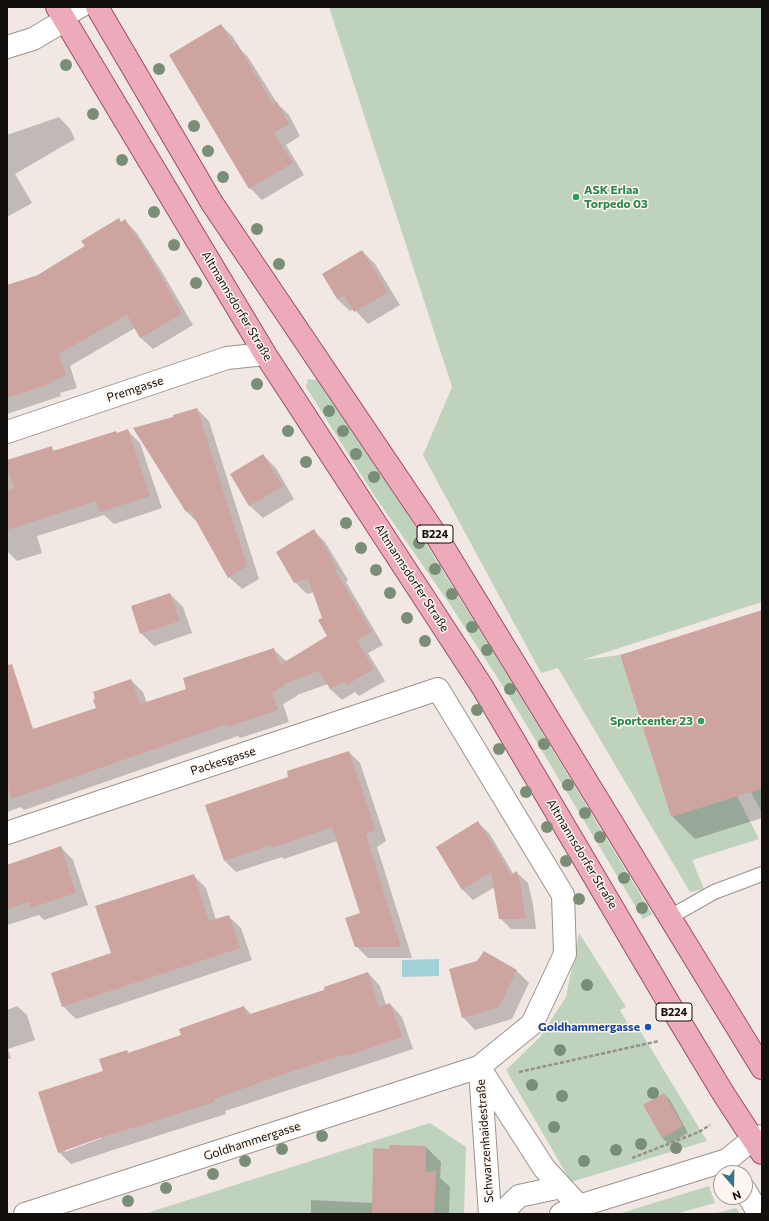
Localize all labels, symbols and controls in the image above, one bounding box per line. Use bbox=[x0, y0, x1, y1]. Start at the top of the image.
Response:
place label: ASK Erlaa Torpedo 03 bbox=[584, 183, 648, 211]
marker: ASK Erlaa Torpedo 03 bbox=[571, 192, 581, 202]
street label: Altmannsdorfer Straße bbox=[199, 249, 275, 363]
street label: Premgasse bbox=[105, 373, 165, 405]
street label: Altmannsdorfer Straße bbox=[372, 522, 452, 634]
road number: B224 bbox=[417, 525, 453, 543]
place label: Sportcenter 23 bbox=[610, 714, 693, 728]
marker: Sportcenter 23 bbox=[696, 716, 706, 726]
street label: Packesgasse bbox=[189, 744, 257, 778]
street label: Altmannsdorfer Straße bbox=[544, 797, 620, 911]
road number: B224 bbox=[656, 1003, 692, 1021]
place label: Goldhammergasse bbox=[538, 1020, 640, 1034]
marker: Goldhammergasse bbox=[643, 1022, 653, 1032]
street label: Schwarzenhaidestraße bbox=[473, 1079, 497, 1203]
street label: Goldhammergasse bbox=[202, 1119, 302, 1163]
north arrow bbox=[713, 1165, 753, 1205]
text: N bbox=[731, 1188, 743, 1203]

